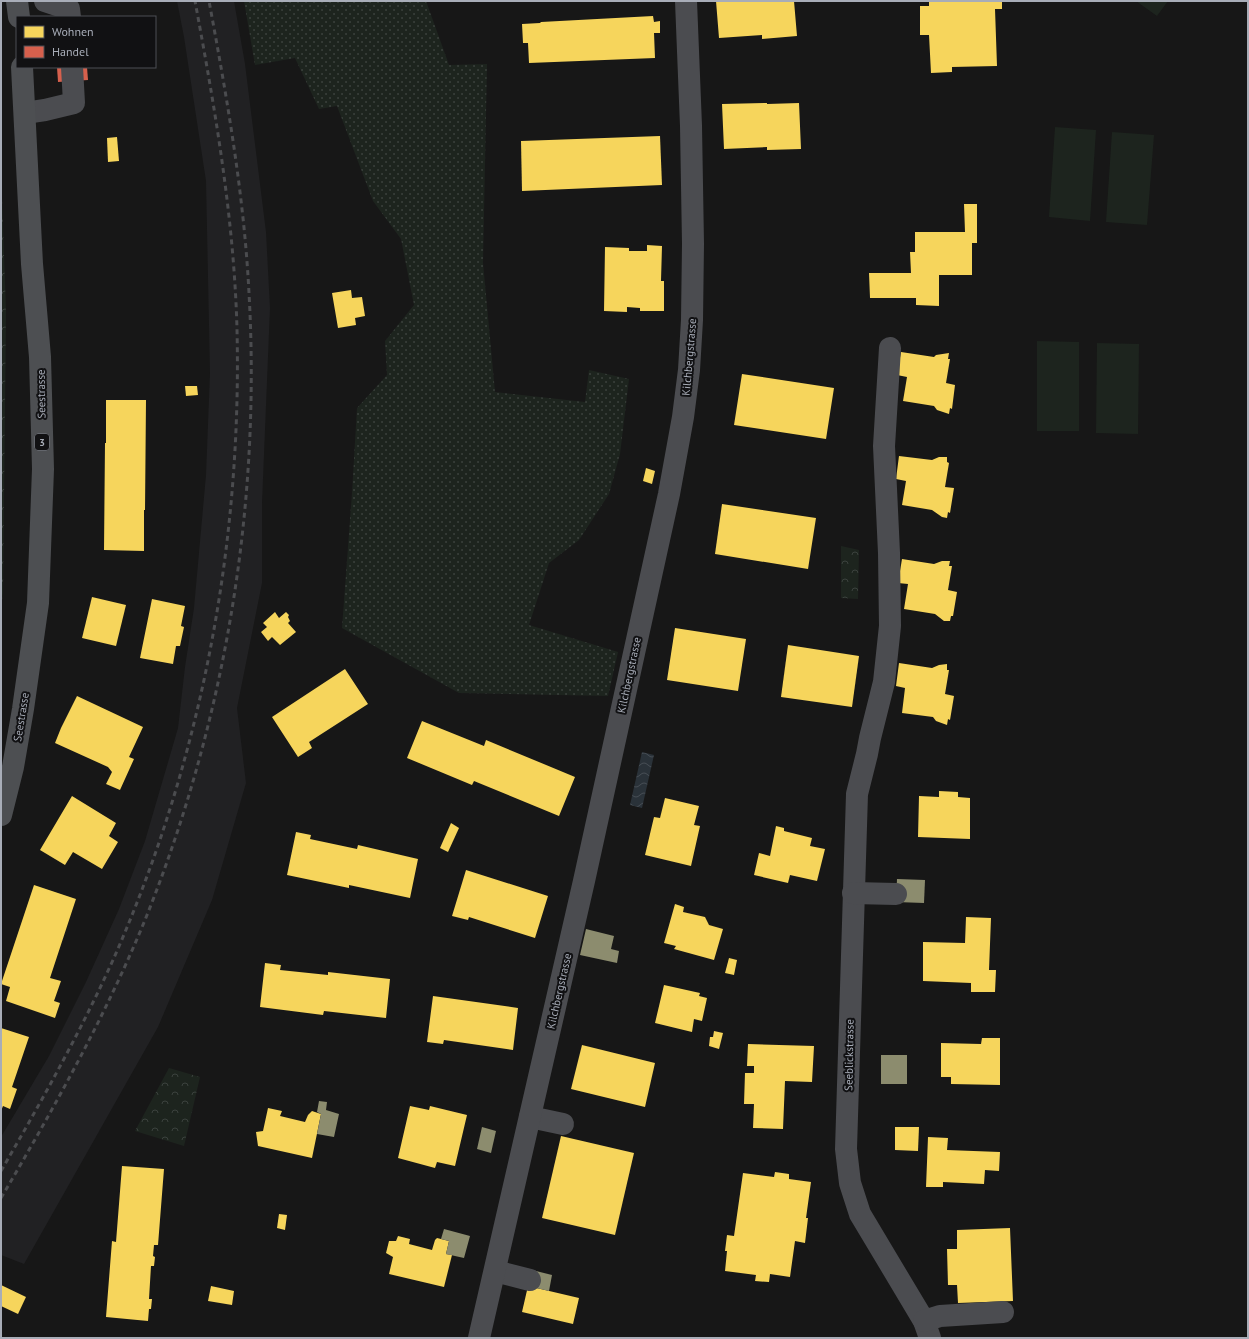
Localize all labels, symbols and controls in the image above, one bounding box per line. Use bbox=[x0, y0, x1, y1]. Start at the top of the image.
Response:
legend bbox=[16, 16, 156, 68]
text: Wohnen bbox=[52, 24, 94, 39]
text: Handel bbox=[52, 44, 89, 59]
street label: Kilchbergstrasse bbox=[679, 317, 699, 396]
street label: Seestrasse bbox=[34, 369, 48, 419]
road number: 3 bbox=[35, 434, 49, 450]
street label: Kilchbergstrasse bbox=[614, 635, 644, 714]
street label: Seestrasse bbox=[10, 691, 32, 742]
street label: Kilchbergstrasse bbox=[543, 951, 575, 1030]
street label: Seeblickstrasse bbox=[841, 1019, 857, 1091]

